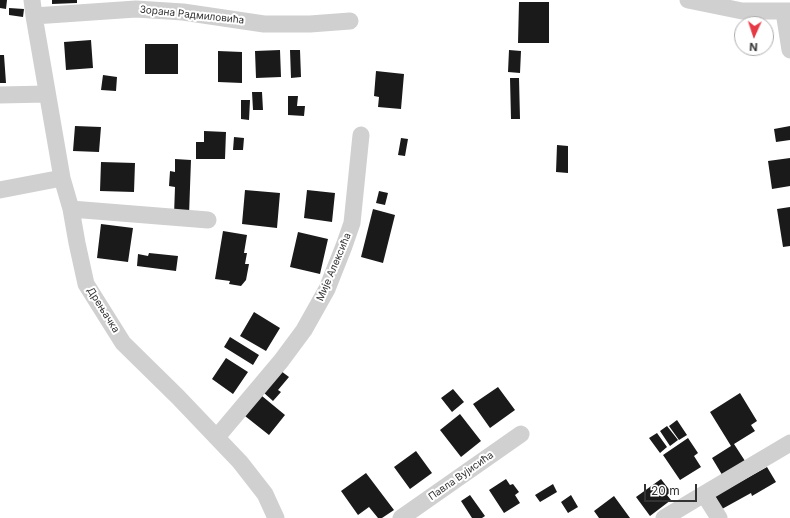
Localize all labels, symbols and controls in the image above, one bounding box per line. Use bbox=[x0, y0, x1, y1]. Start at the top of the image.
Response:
street label: Зорана Радмиловића bbox=[139, 4, 245, 26]
north arrow bbox=[734, 16, 774, 56]
text: N bbox=[749, 40, 758, 54]
street label: Мије Алексића bbox=[314, 231, 354, 303]
street label: Дрењачка bbox=[84, 285, 122, 335]
street label: Павла Вујисића bbox=[426, 449, 496, 503]
scale bar bbox=[646, 476, 699, 502]
text: 20 m bbox=[651, 483, 680, 498]

